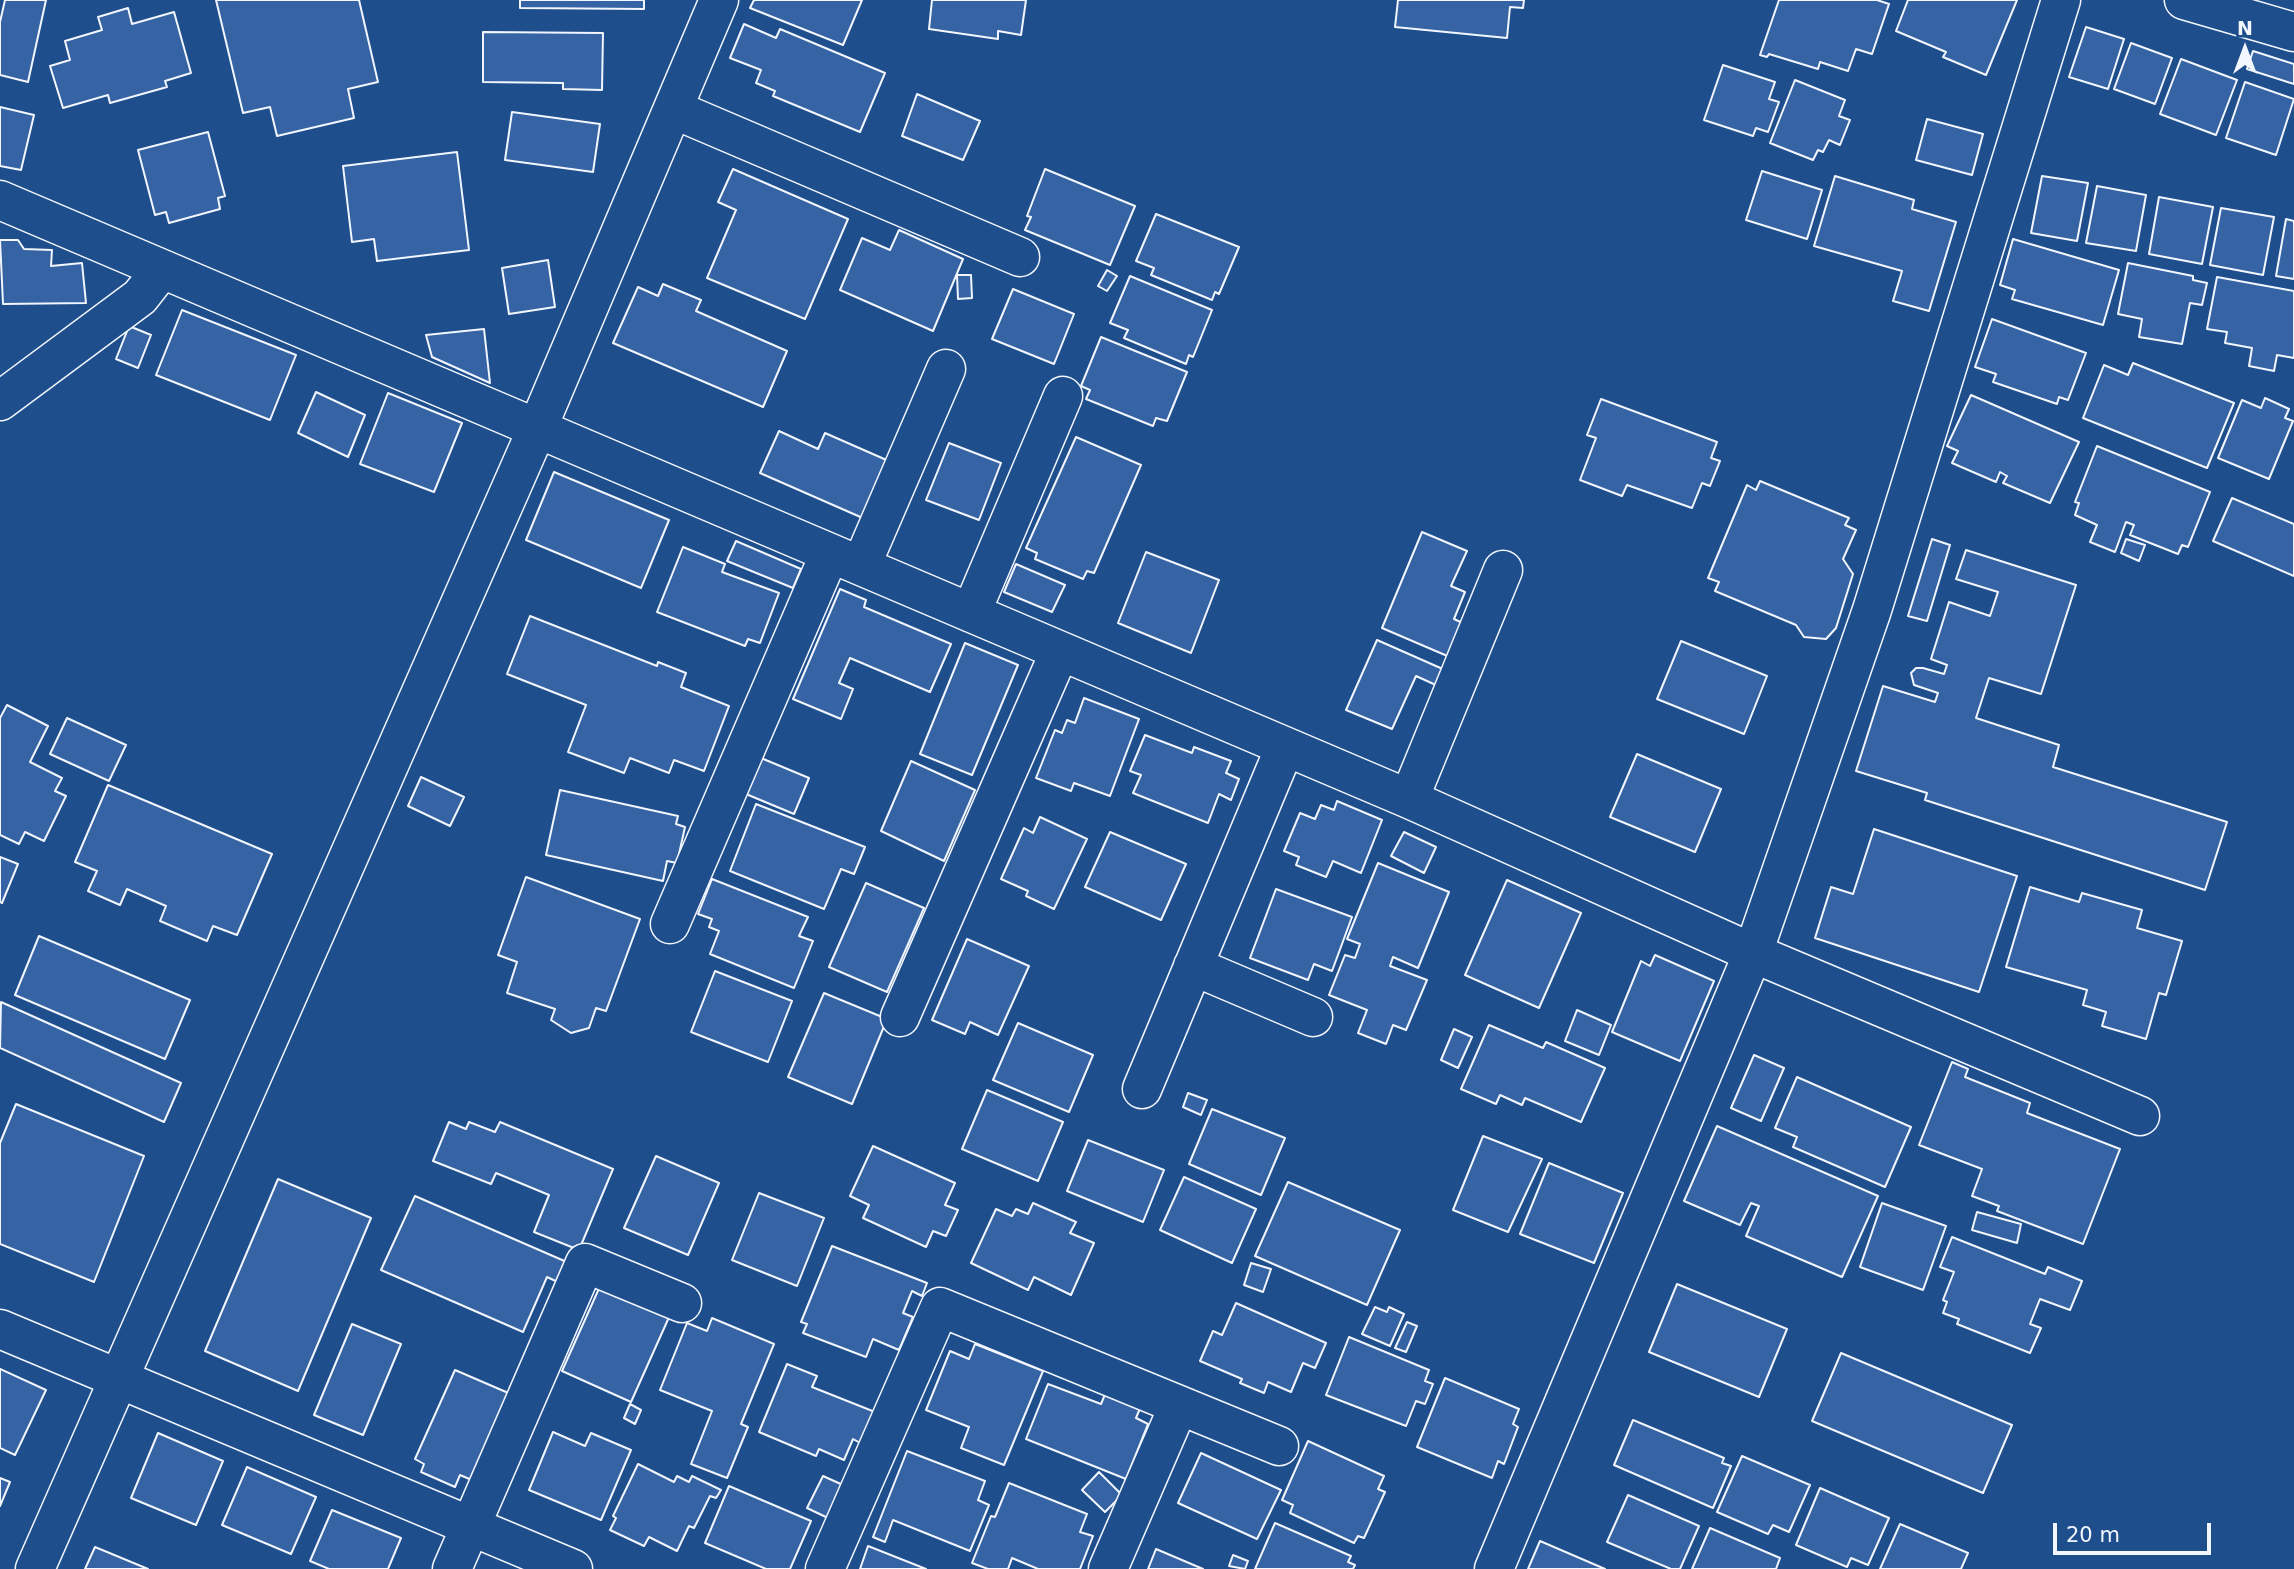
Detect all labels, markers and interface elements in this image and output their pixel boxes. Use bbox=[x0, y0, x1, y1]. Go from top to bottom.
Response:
north arrow bbox=[2210, 14, 2280, 84]
text: N bbox=[2237, 17, 2253, 39]
scale bar bbox=[2056, 1510, 2214, 1554]
text: 20 m bbox=[2066, 1523, 2120, 1547]

